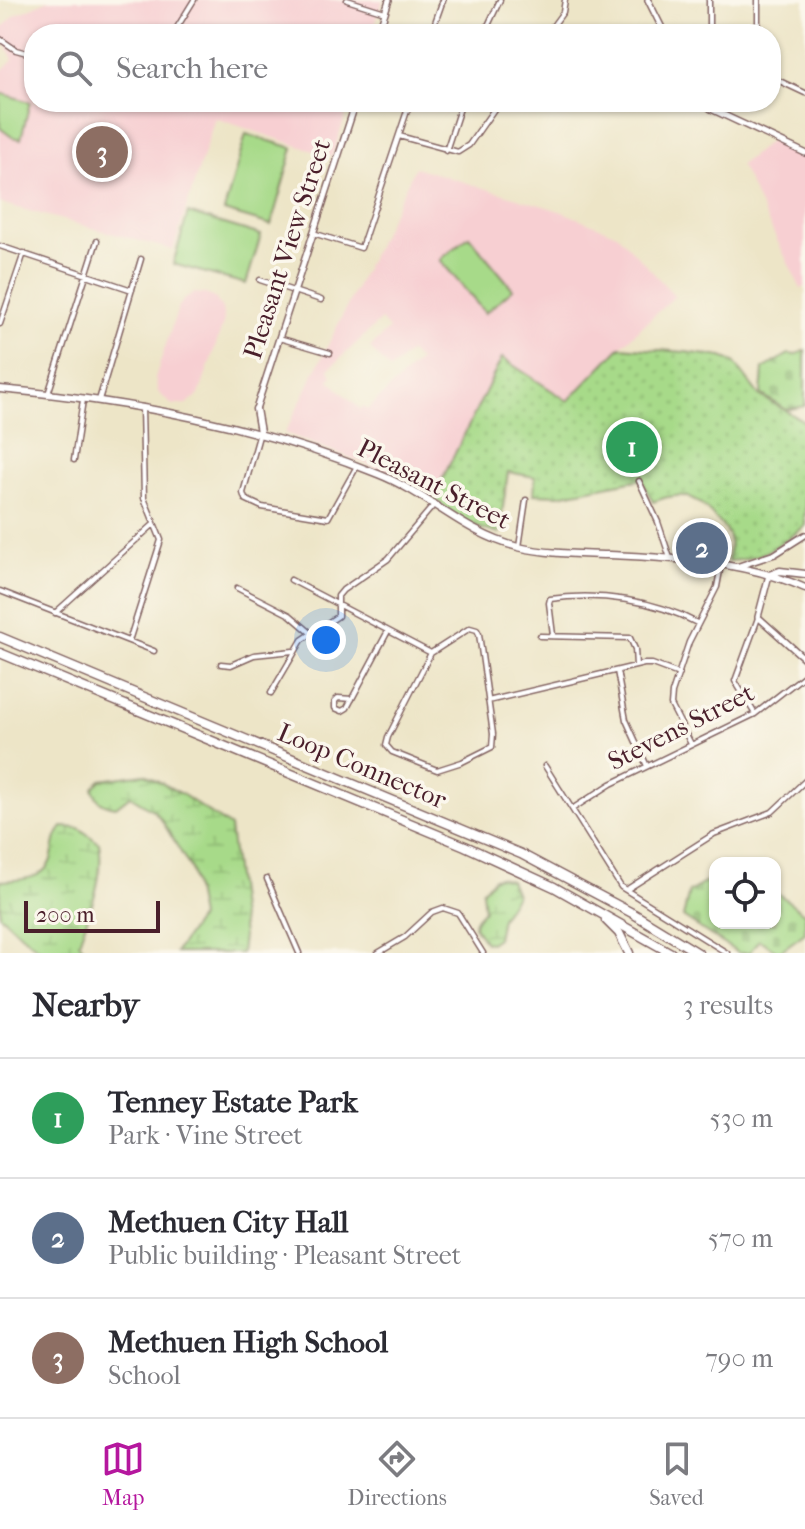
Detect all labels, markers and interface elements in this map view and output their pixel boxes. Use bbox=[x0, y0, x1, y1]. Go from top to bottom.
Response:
search box bbox=[24, 24, 781, 112]
icon: search bbox=[52, 46, 96, 90]
text: Search here bbox=[116, 51, 268, 86]
pin: 3 bbox=[76, 122, 128, 182]
street label: Pleasant View Street bbox=[237, 134, 337, 363]
pin: 1 bbox=[606, 417, 658, 477]
street label: Pleasant Street bbox=[352, 432, 516, 536]
pin: 2 bbox=[676, 518, 728, 578]
your location bbox=[306, 620, 346, 660]
street label: Stevens Street bbox=[603, 677, 760, 777]
street label: Loop Connector bbox=[273, 717, 451, 815]
map controls bbox=[709, 857, 781, 929]
button: locate bbox=[709, 857, 781, 929]
scale bar bbox=[24, 897, 160, 933]
text: 200 m bbox=[36, 902, 95, 928]
text: Nearby bbox=[32, 985, 139, 1025]
text: 3 results bbox=[683, 990, 773, 1021]
text: Tenney Estate Park bbox=[108, 1085, 358, 1120]
text: 1 bbox=[53, 1103, 63, 1134]
text: 530 m bbox=[710, 1103, 773, 1134]
text: Park · Vine Street bbox=[108, 1120, 303, 1151]
text: Methuen City Hall bbox=[108, 1205, 349, 1240]
text: 2 bbox=[51, 1223, 65, 1254]
text: 570 m bbox=[708, 1223, 773, 1254]
text: Public building · Pleasant Street bbox=[108, 1240, 461, 1271]
text: Methuen High School bbox=[108, 1325, 388, 1360]
text: 3 bbox=[53, 1343, 63, 1374]
text: 790 m bbox=[705, 1343, 773, 1374]
text: School bbox=[108, 1360, 181, 1391]
tab: Map bbox=[101, 1437, 145, 1511]
tab: Directions bbox=[348, 1437, 447, 1511]
tab: Saved bbox=[649, 1437, 704, 1511]

